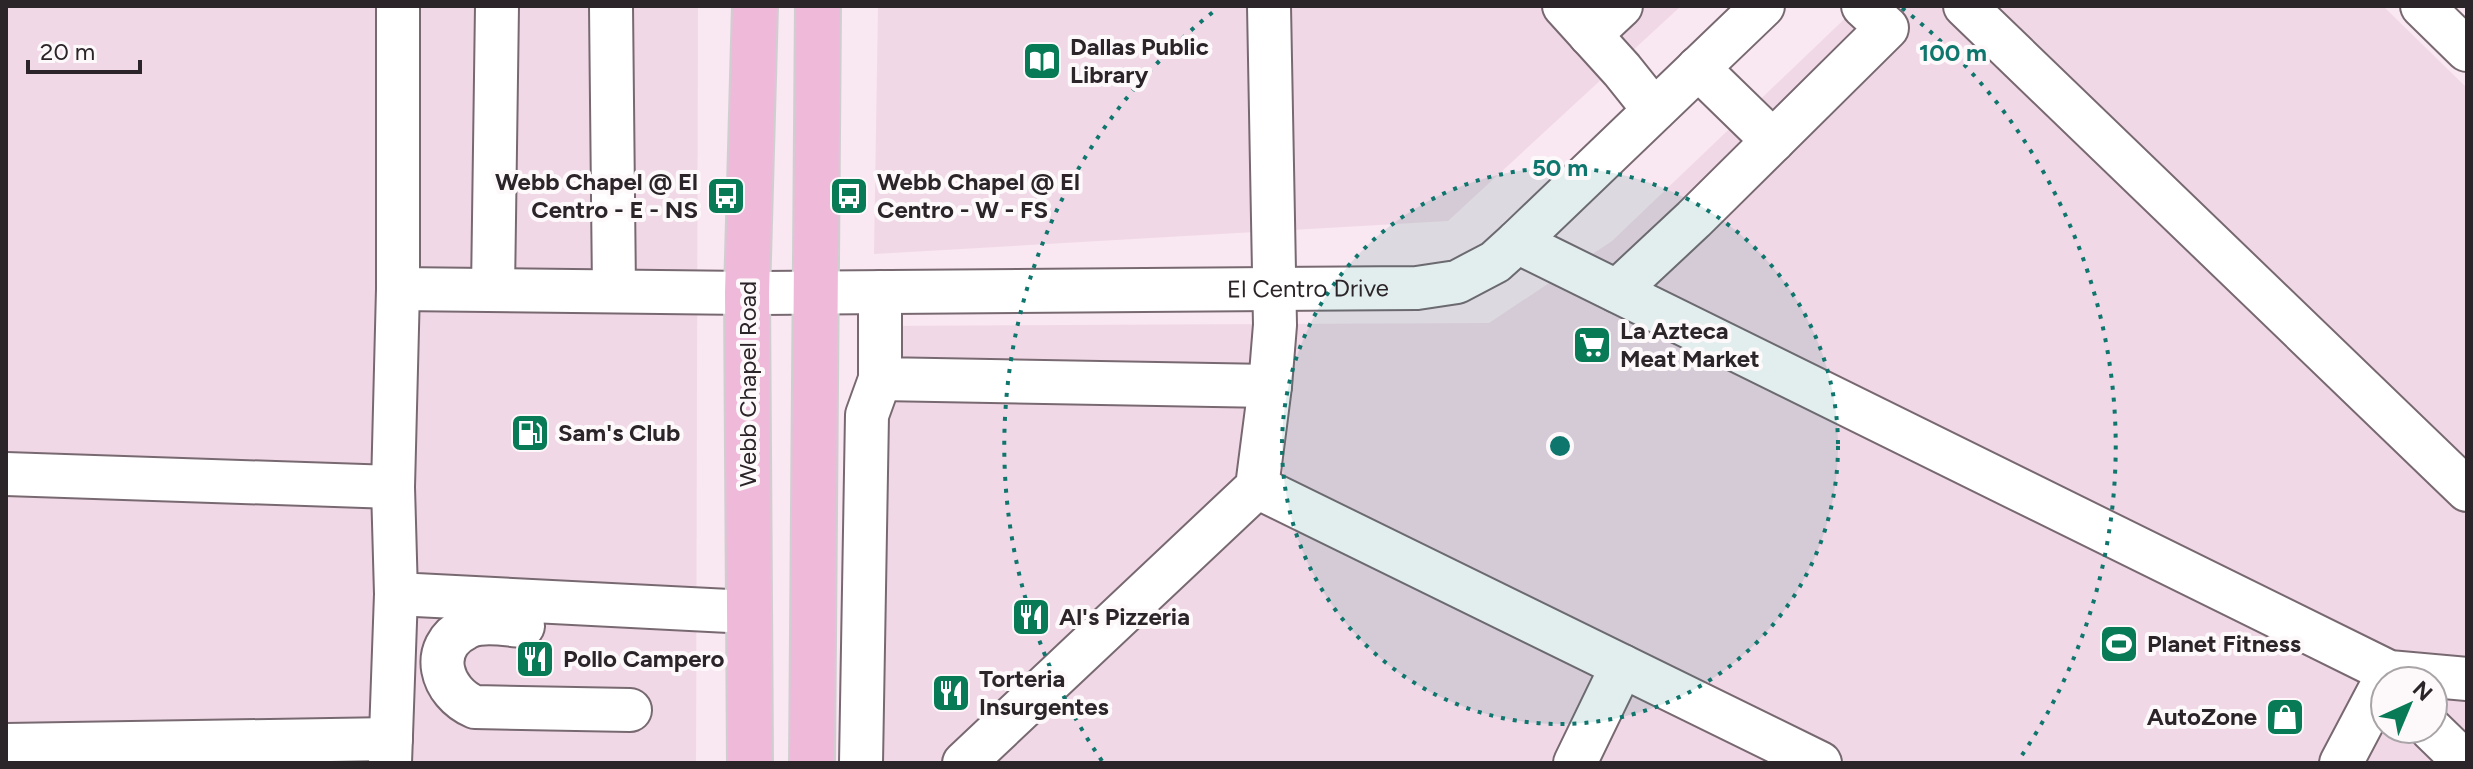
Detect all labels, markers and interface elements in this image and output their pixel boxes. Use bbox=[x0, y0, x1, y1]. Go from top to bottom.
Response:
scale bar bbox=[28, 24, 140, 74]
place label: Dallas Public Library bbox=[1070, 32, 1209, 89]
text: 20 m bbox=[40, 37, 95, 66]
text: 100 m bbox=[1919, 38, 1987, 67]
library icon: Dallas Public Library bbox=[1021, 40, 1063, 82]
text: 50 m bbox=[1532, 153, 1588, 182]
place label: Webb Chapel @ El Centro - E - NS bbox=[495, 167, 698, 224]
place label: Webb Chapel @ El Centro - W - FS bbox=[877, 167, 1080, 224]
bus stop icon: Webb Chapel @ El Centro - E - NS bbox=[705, 175, 747, 217]
bus stop icon: Webb Chapel @ El Centro - W - FS bbox=[828, 175, 870, 217]
street label: El Centro Drive bbox=[1227, 273, 1389, 303]
street label: Webb Chapel Road bbox=[733, 281, 762, 487]
place label: La Azteca Meat Market bbox=[1620, 316, 1760, 373]
supermarket icon: La Azteca Meat Market bbox=[1571, 324, 1613, 366]
fuel station icon: Sam's Club bbox=[509, 412, 551, 454]
place label: Sam's Club bbox=[558, 418, 680, 447]
centre of rings bbox=[1546, 432, 1574, 460]
restaurant icon: Al's Pizzeria bbox=[1010, 596, 1052, 638]
place label: Al's Pizzeria bbox=[1059, 602, 1190, 631]
sports icon: Planet Fitness bbox=[2098, 623, 2140, 665]
place label: Planet Fitness bbox=[2147, 629, 2301, 658]
restaurant icon: Pollo Campero bbox=[514, 638, 556, 680]
place label: Pollo Campero bbox=[563, 644, 725, 673]
place label: Torteria Insurgentes bbox=[979, 664, 1109, 721]
north arrow bbox=[2369, 665, 2449, 745]
restaurant icon: Torteria Insurgentes bbox=[930, 672, 972, 714]
text: N bbox=[2407, 675, 2438, 707]
shop icon: AutoZone bbox=[2264, 696, 2306, 738]
place label: AutoZone bbox=[2147, 702, 2257, 731]

